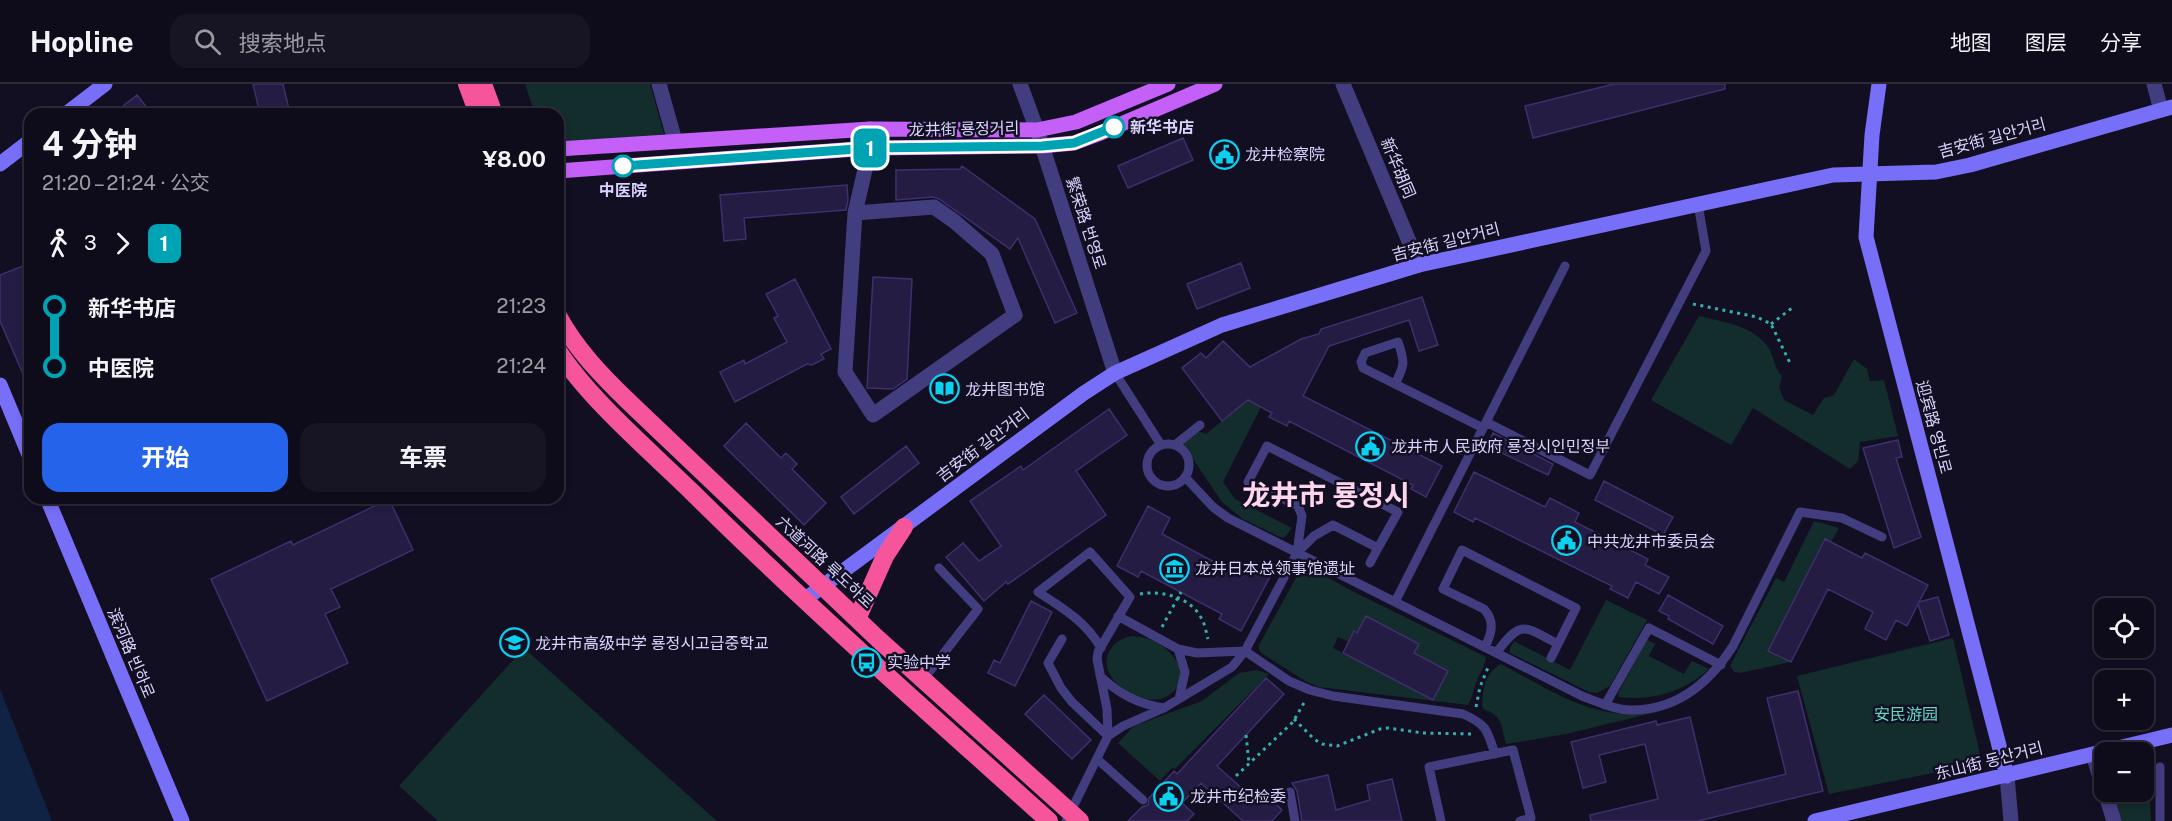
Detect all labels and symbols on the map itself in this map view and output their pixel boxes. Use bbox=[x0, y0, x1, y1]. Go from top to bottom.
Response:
street label: 吉安街 길안거리 bbox=[1936, 114, 2048, 162]
marker: 新华书店 bbox=[1103, 116, 1125, 138]
place label: 新华书店 bbox=[1130, 118, 1194, 137]
street label: 龙井街 룡정거리 bbox=[908, 119, 1020, 139]
line badge: 1 bbox=[850, 128, 890, 168]
street label: 新华胡同 bbox=[1377, 135, 1419, 201]
public building icon: 龙井检察院 bbox=[1208, 138, 1240, 170]
place label: 龙井检察院 bbox=[1245, 145, 1325, 164]
marker: 中医院 bbox=[612, 155, 634, 177]
street label: 繁荣路 번영로 bbox=[1062, 174, 1110, 272]
place label: 中医院 bbox=[599, 181, 647, 200]
street label: 吉安街 길안거리 bbox=[1390, 219, 1502, 265]
library icon: 龙井图书馆 bbox=[928, 373, 960, 405]
street label: 迎宾路 영빈로 bbox=[1912, 378, 1956, 476]
place label: 龙井图书馆 bbox=[965, 380, 1045, 399]
street label: 吉安街 길안거리 bbox=[933, 404, 1033, 486]
public building icon: 龙井市人民政府 룡정시인민정부 bbox=[1354, 430, 1386, 462]
place label: 龙井市人民政府 룡정시인민정부 bbox=[1391, 437, 1610, 456]
district label: 龙井市 룡정시 bbox=[1242, 478, 1410, 511]
street label: 六道河路 륙도하로 bbox=[772, 512, 878, 612]
public building icon: 中共龙井市委员会 bbox=[1550, 525, 1582, 557]
place label: 中共龙井市委员会 bbox=[1587, 532, 1715, 551]
museum icon: 龙井日本总领事馆遗址 bbox=[1158, 552, 1190, 584]
place label: 龙井日本总领事馆遗址 bbox=[1195, 559, 1355, 578]
street label: 滨河路 빈하로 bbox=[103, 605, 159, 701]
school or university icon: 龙井市高级中学 룡정시고급중학교 bbox=[498, 627, 530, 659]
place label: 龙井市高级中学 룡정시고급중학교 bbox=[535, 634, 769, 653]
bus stop icon: 实验中学 bbox=[850, 646, 882, 678]
place label: 实验中学 bbox=[887, 653, 951, 672]
park label: 安民游园 bbox=[1874, 705, 1938, 724]
street label: 东山街 동산거리 bbox=[1933, 738, 2045, 784]
public building icon: 龙井市纪检委 bbox=[1153, 780, 1185, 812]
place label: 龙井市纪检委 bbox=[1190, 787, 1286, 806]

